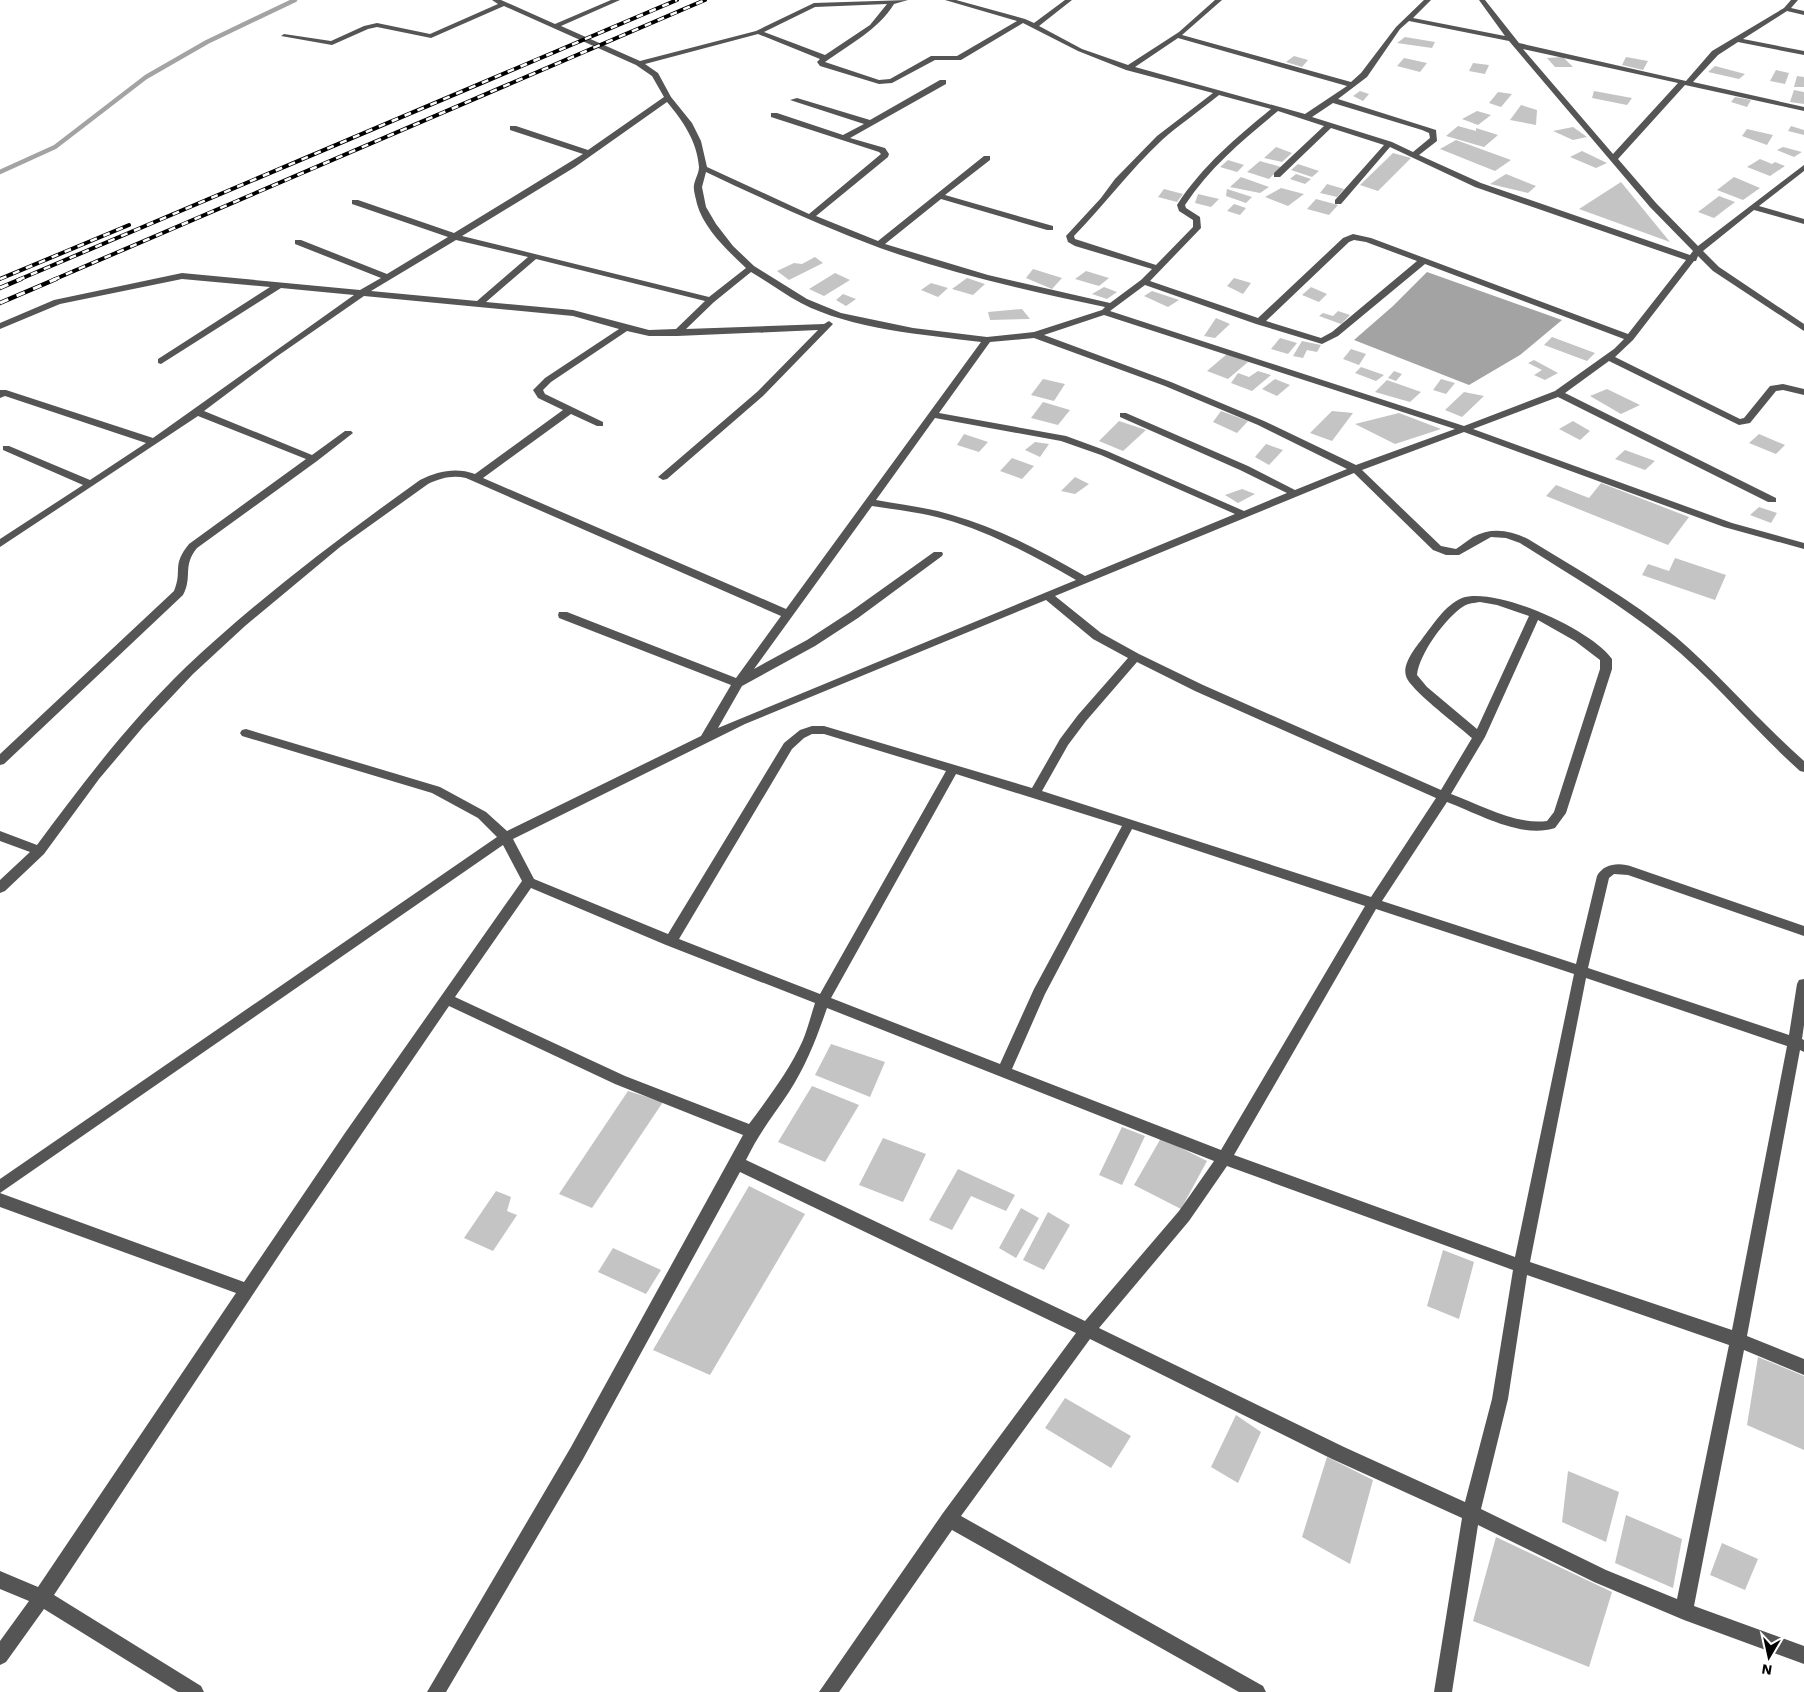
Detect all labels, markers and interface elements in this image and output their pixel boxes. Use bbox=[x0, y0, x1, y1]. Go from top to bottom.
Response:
north arrow bbox=[1744, 1632, 1794, 1682]
text: N bbox=[1761, 1661, 1773, 1679]

